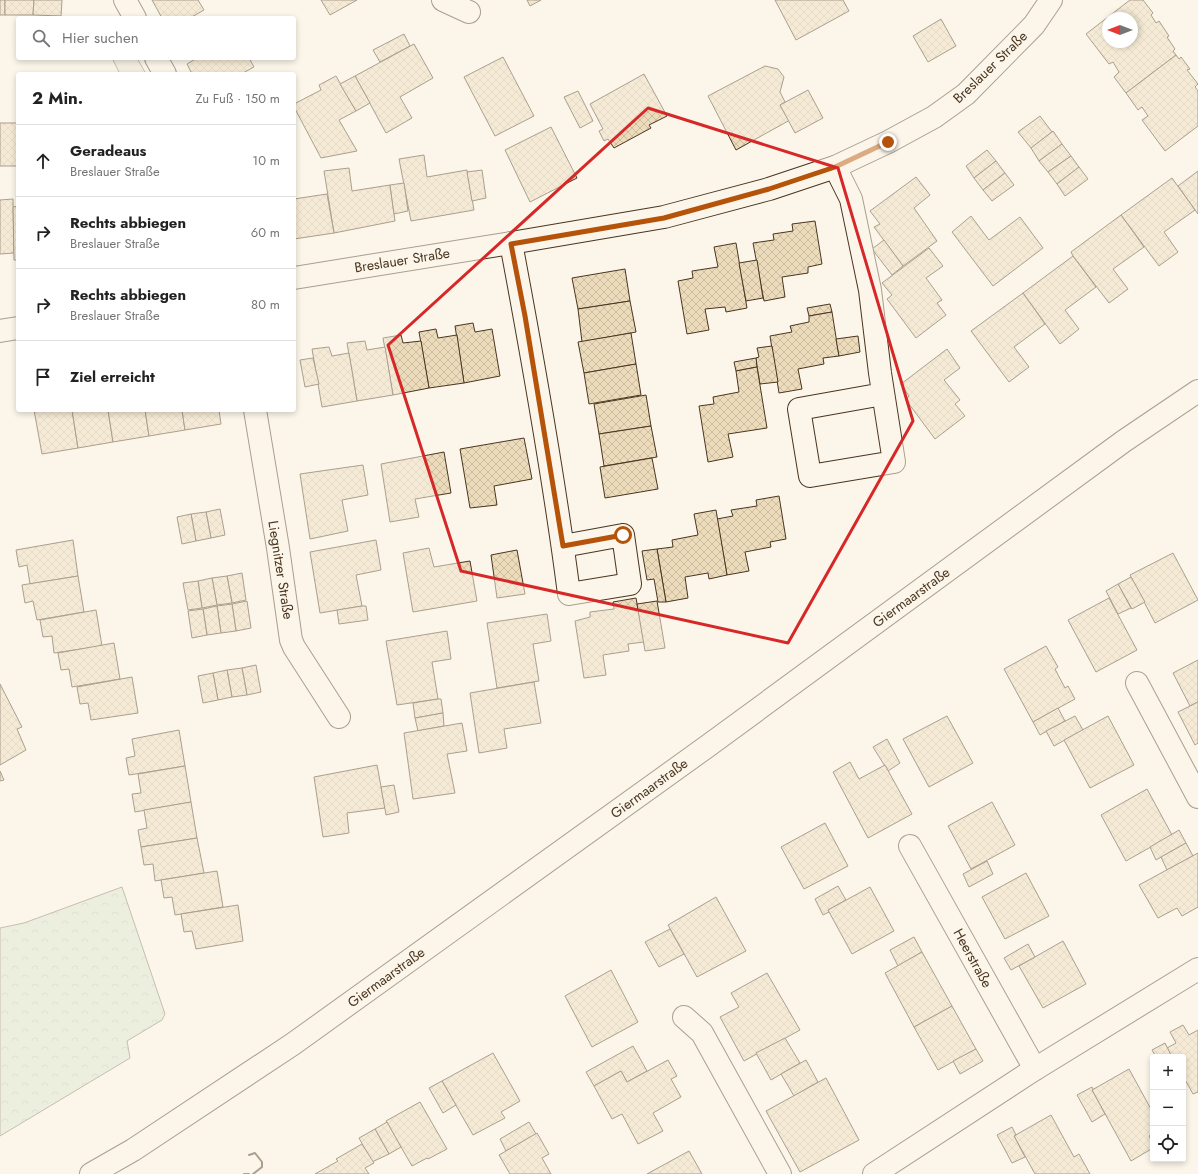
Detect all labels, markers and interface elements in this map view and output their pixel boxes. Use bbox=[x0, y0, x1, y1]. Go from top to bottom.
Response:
north arrow bbox=[1102, 12, 1138, 48]
search box bbox=[16, 16, 296, 60]
street label: Breslauer Straße bbox=[948, 26, 1032, 108]
icon: search bbox=[30, 27, 52, 49]
text: Hier suchen bbox=[62, 27, 139, 49]
text: 2 Min. bbox=[32, 86, 83, 110]
text: Zu Fuß · 150 m bbox=[195, 89, 280, 108]
route end bbox=[879, 133, 897, 151]
text: Geradeaus bbox=[70, 140, 146, 162]
icon: ahead bbox=[32, 150, 54, 172]
text: 10 m bbox=[252, 151, 280, 170]
text: Breslauer Straße bbox=[70, 162, 160, 181]
text: Rechts abbiegen bbox=[70, 212, 186, 234]
icon: right bbox=[32, 222, 54, 244]
text: 60 m bbox=[251, 223, 280, 242]
text: Breslauer Straße bbox=[70, 234, 160, 253]
street label: Breslauer Straße bbox=[353, 243, 451, 277]
text: Rechts abbiegen bbox=[70, 284, 186, 306]
icon: right bbox=[32, 294, 54, 316]
text: 80 m bbox=[251, 295, 280, 314]
text: Breslauer Straße bbox=[70, 306, 160, 325]
icon: arrive bbox=[32, 366, 54, 388]
text: Ziel erreicht bbox=[70, 366, 155, 388]
street label: Liegnitzer Straße bbox=[263, 519, 299, 621]
route start bbox=[614, 526, 632, 544]
street label: Giermaarstraße bbox=[868, 562, 954, 632]
street label: Giermaarstraße bbox=[606, 753, 692, 823]
street label: Heerstraße bbox=[949, 925, 997, 991]
street label: Giermaarstraße bbox=[343, 942, 429, 1012]
map controls bbox=[1150, 1054, 1186, 1162]
button: + bbox=[1150, 1054, 1186, 1090]
button: − bbox=[1150, 1090, 1186, 1126]
button: locate bbox=[1150, 1126, 1186, 1162]

